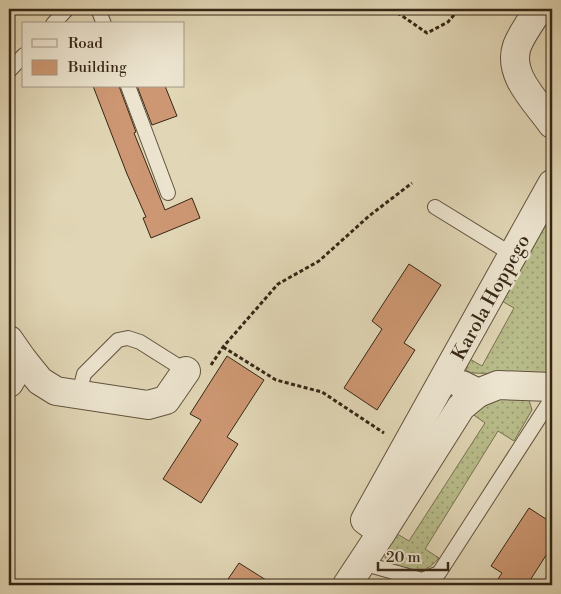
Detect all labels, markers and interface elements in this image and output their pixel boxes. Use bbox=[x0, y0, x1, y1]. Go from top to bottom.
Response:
legend bbox=[22, 22, 185, 88]
text: Road bbox=[68, 34, 103, 53]
text: Building bbox=[67, 58, 127, 77]
street label: Karola Hoppego bbox=[446, 230, 535, 365]
scale bar bbox=[378, 539, 448, 571]
text: 20 m bbox=[386, 548, 421, 567]

